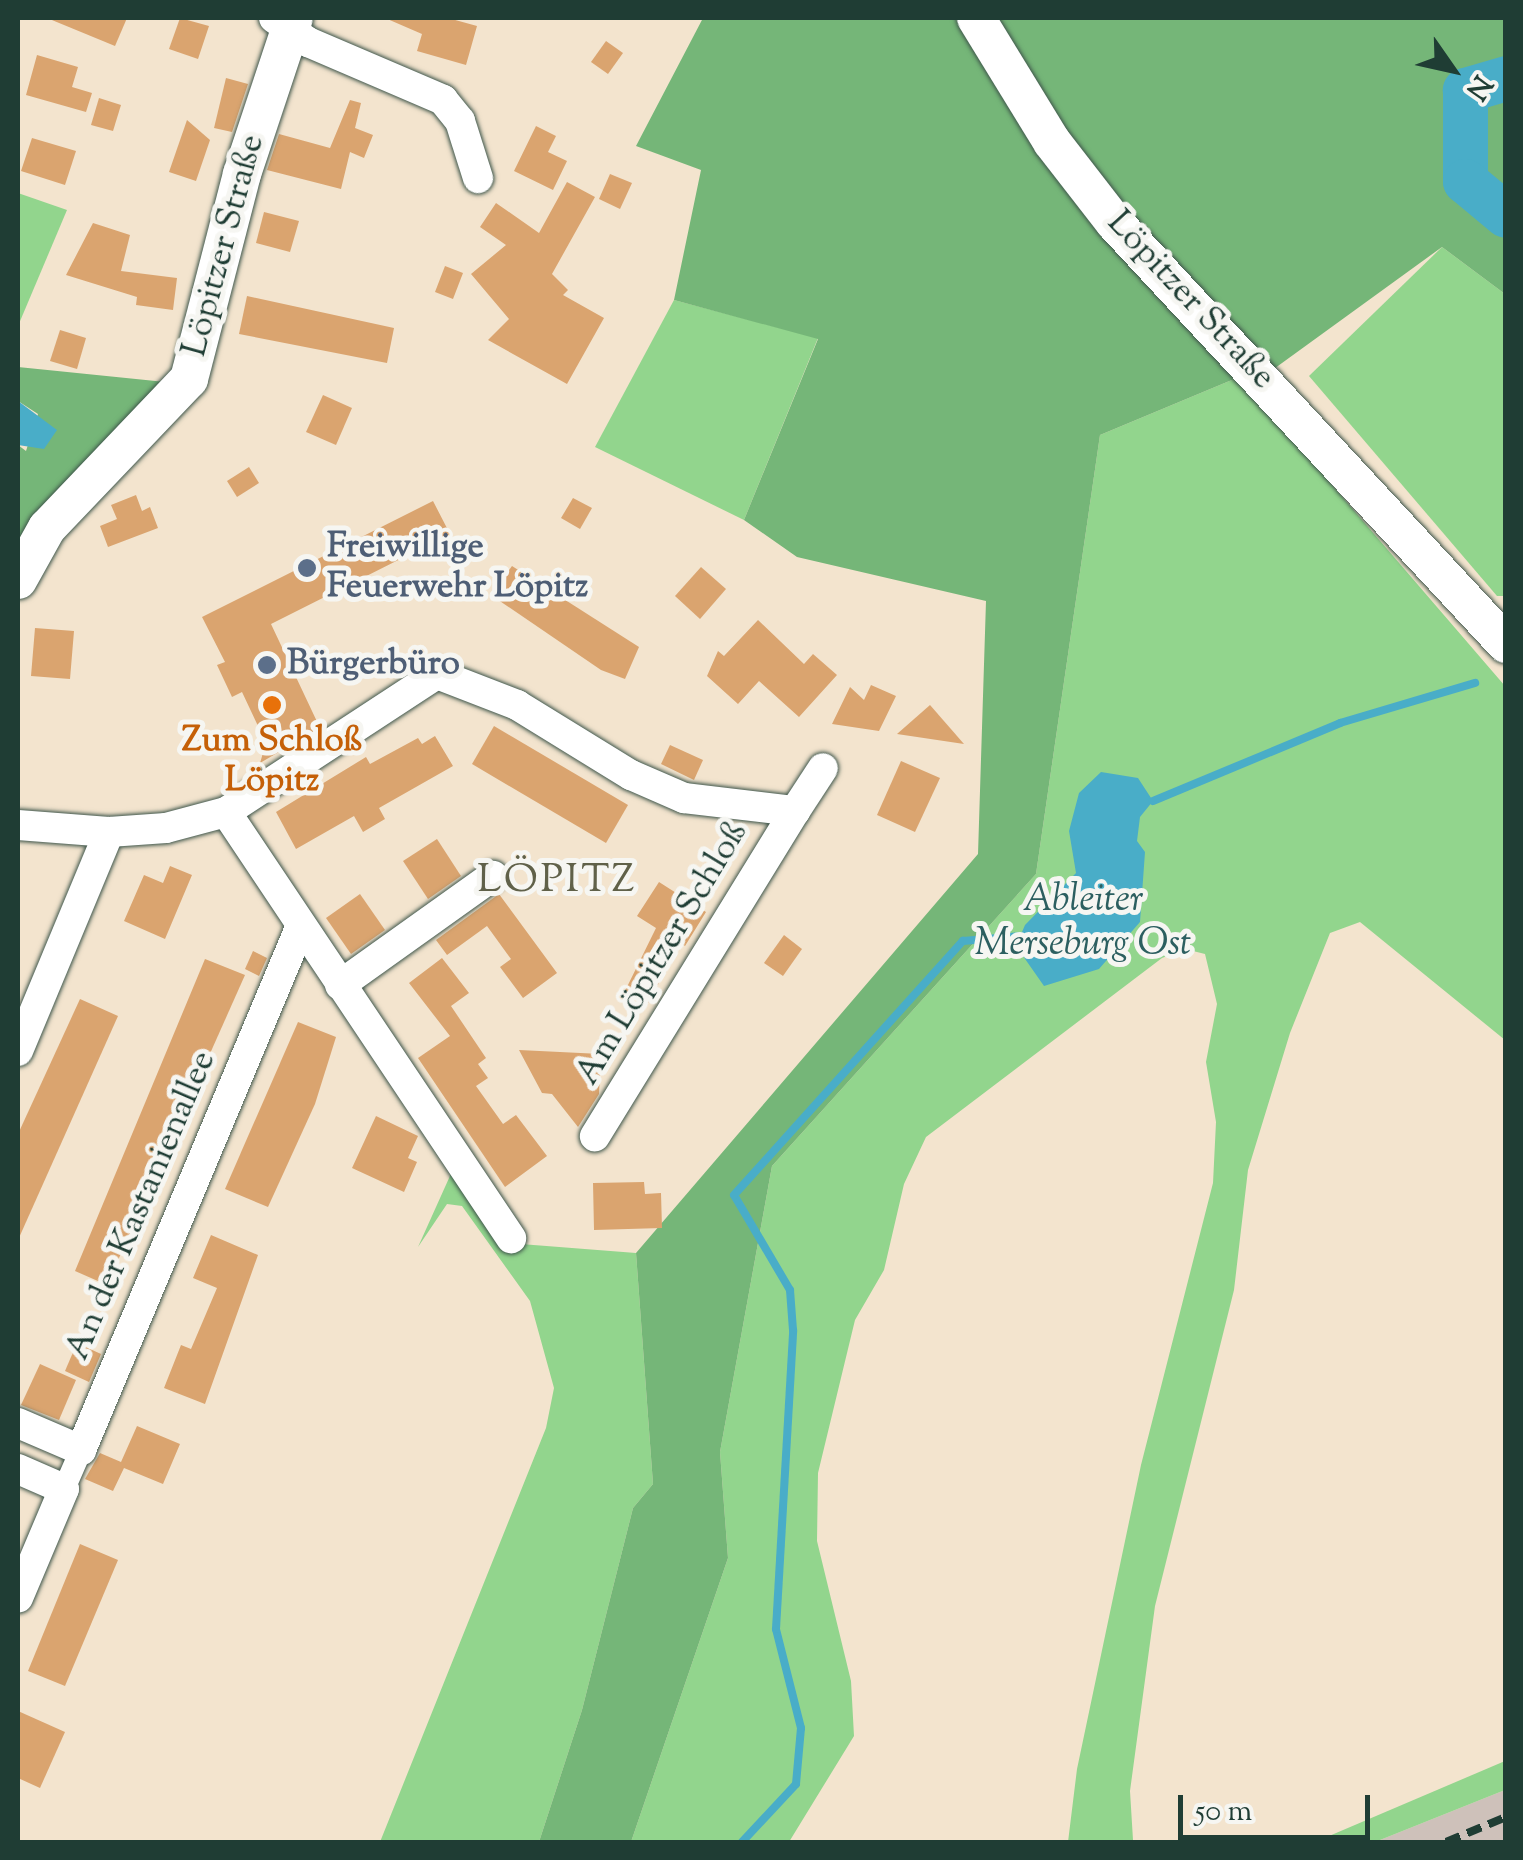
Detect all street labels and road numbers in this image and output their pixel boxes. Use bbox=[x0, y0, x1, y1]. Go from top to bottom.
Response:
street label: Löpitzer Straße bbox=[175, 130, 275, 362]
street label: Löpitzer Straße bbox=[1097, 203, 1283, 399]
street label: Am Löpitzer Schloß bbox=[568, 815, 758, 1093]
street label: An der Kastanienallee bbox=[58, 1045, 226, 1367]

